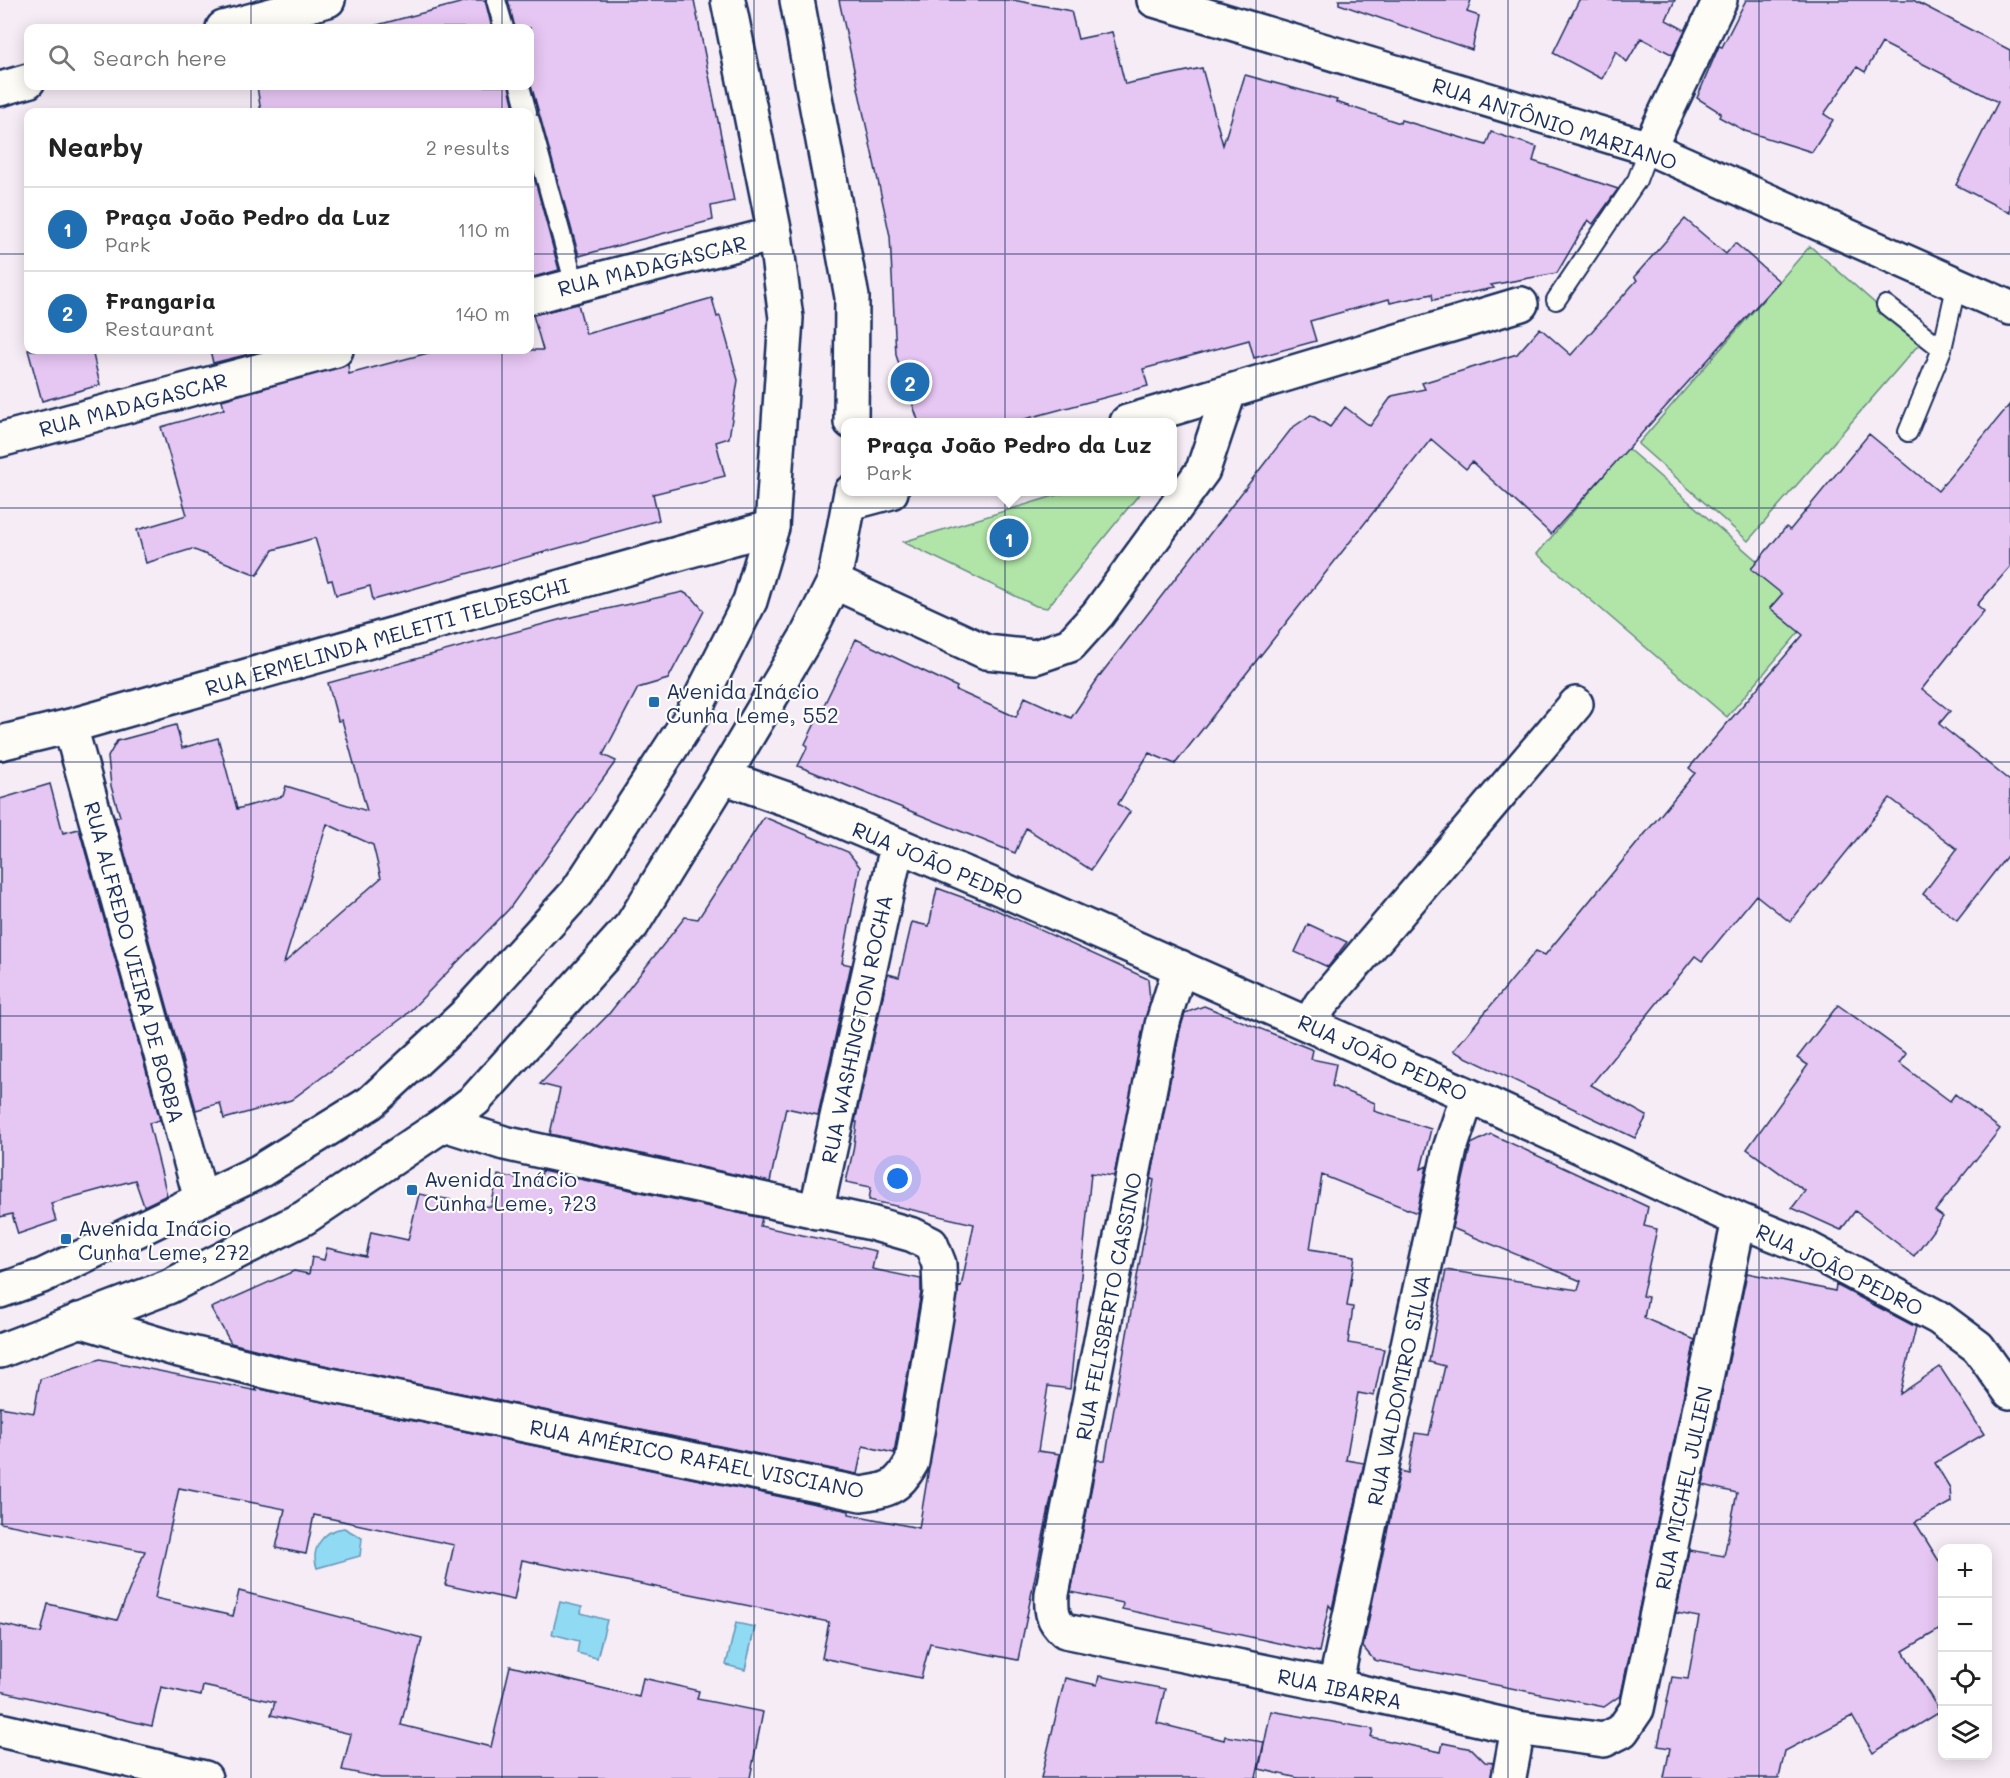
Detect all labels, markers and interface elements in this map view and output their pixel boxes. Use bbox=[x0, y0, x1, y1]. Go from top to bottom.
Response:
search box bbox=[24, 24, 534, 90]
icon: search bbox=[45, 41, 78, 74]
text: Search here bbox=[93, 43, 227, 72]
street label: RUA ANTÔNIO MARIANO bbox=[1429, 71, 1681, 175]
text: Nearby bbox=[48, 130, 143, 164]
text: 2 results bbox=[426, 134, 510, 160]
text: Praça João Pedro da Luz bbox=[105, 202, 390, 231]
text: 1 bbox=[63, 216, 72, 242]
text: 110 m bbox=[457, 216, 510, 242]
street label: RUA MADAGASCAR bbox=[555, 228, 749, 302]
text: Park bbox=[105, 231, 150, 257]
text: Frangaria bbox=[105, 286, 216, 315]
text: 2 bbox=[62, 300, 73, 326]
text: 140 m bbox=[455, 300, 510, 326]
text: Restaurant bbox=[105, 315, 215, 341]
pin: 2 bbox=[890, 360, 930, 404]
street label: RUA MADAGASCAR bbox=[36, 366, 230, 442]
popup bbox=[841, 418, 1177, 496]
text: Praça João Pedro da Luz bbox=[866, 430, 1152, 459]
text: Park bbox=[866, 459, 912, 485]
pin: 1 bbox=[990, 516, 1028, 560]
street label: RUA ERMELINDA MELETTI TELDESCHI bbox=[202, 571, 572, 701]
place label: Avenida Inácio Cunha Leme, 552 bbox=[666, 677, 839, 728]
marker: Avenida Inácio Cunha Leme, 552 bbox=[647, 695, 661, 709]
street label: RUA ALFREDO VIEIRA DE BORBA bbox=[79, 798, 191, 1126]
street label: RUA JOÃO PEDRO bbox=[848, 815, 1028, 911]
street label: RUA WASHINGTON ROCHA bbox=[814, 892, 898, 1166]
street label: RUA JOÃO PEDRO bbox=[1294, 1007, 1472, 1107]
your location bbox=[883, 1164, 912, 1193]
place label: Avenida Inácio Cunha Leme, 723 bbox=[424, 1165, 596, 1216]
street label: RUA FELISBERTO CASSINO bbox=[1069, 1170, 1147, 1442]
marker: Avenida Inácio Cunha Leme, 723 bbox=[405, 1183, 419, 1197]
place label: Avenida Inácio Cunha Leme, 272 bbox=[78, 1214, 250, 1265]
street label: RUA JOÃO PEDRO bbox=[1752, 1217, 1928, 1321]
marker: Avenida Inácio Cunha Leme, 272 bbox=[59, 1232, 73, 1246]
street label: RUA VALDOMIRO SILVA bbox=[1360, 1272, 1436, 1508]
street label: RUA MICHEL JULIEN bbox=[1648, 1384, 1718, 1592]
street label: RUA AMÉRICO RAFAEL VISCIANO bbox=[527, 1412, 867, 1504]
map controls bbox=[1938, 1544, 1992, 1760]
button: + bbox=[1938, 1544, 1992, 1598]
button: − bbox=[1938, 1598, 1992, 1652]
button: locate bbox=[1938, 1652, 1992, 1706]
street label: RUA IBARRA bbox=[1275, 1662, 1405, 1714]
button: layers bbox=[1938, 1706, 1992, 1760]

